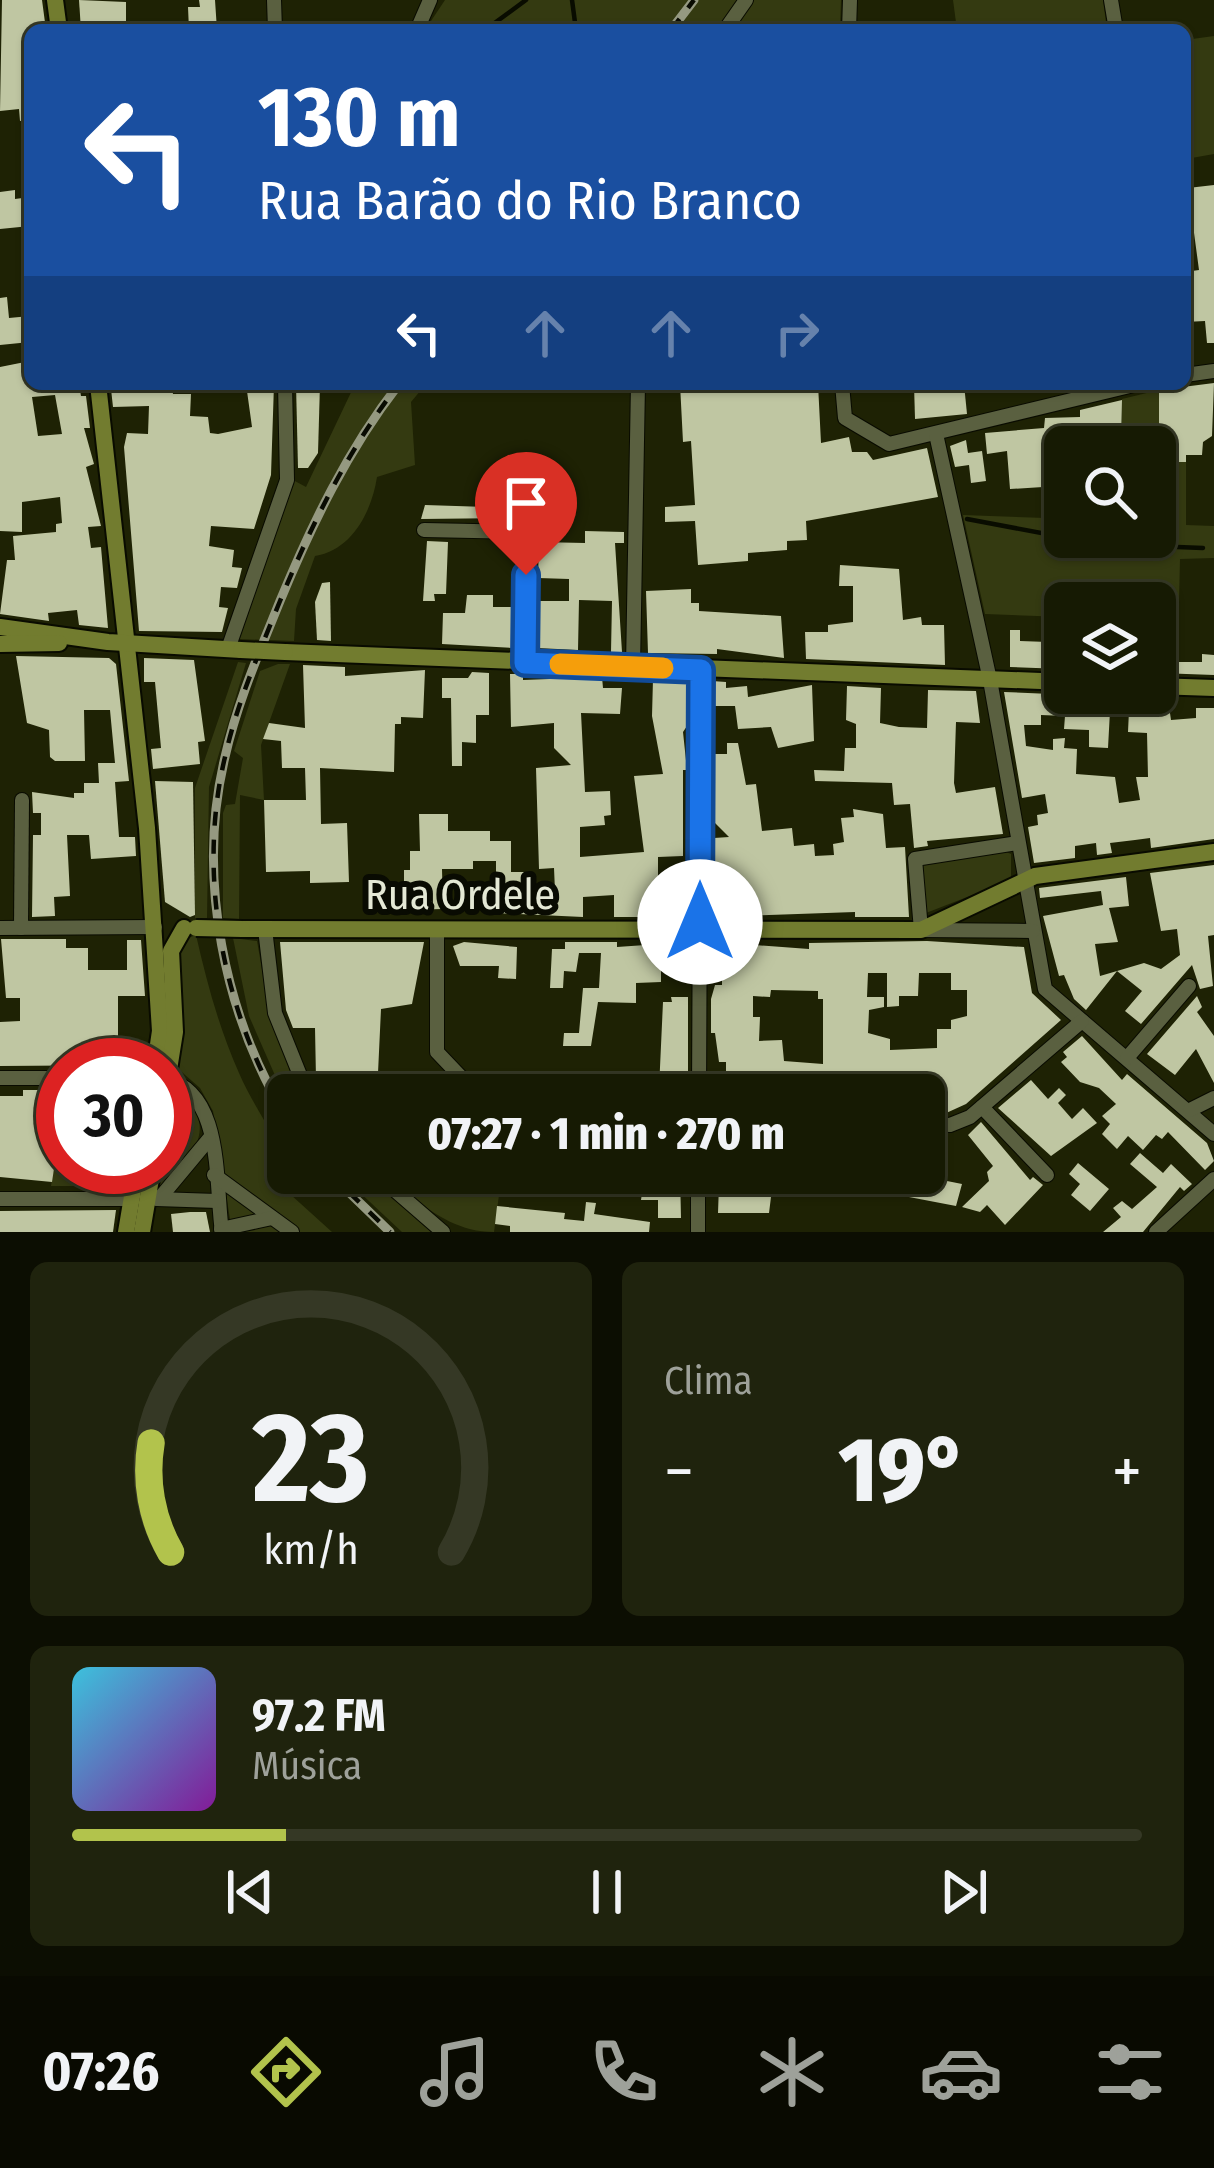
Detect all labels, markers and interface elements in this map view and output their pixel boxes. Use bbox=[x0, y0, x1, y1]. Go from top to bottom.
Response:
text: 130 m bbox=[258, 67, 461, 168]
icon: left bbox=[60, 72, 216, 228]
text: Rua Barão do Rio Branco bbox=[258, 169, 802, 233]
icon: left bbox=[386, 300, 452, 366]
icon: ahead bbox=[512, 300, 578, 366]
icon: ahead bbox=[638, 300, 704, 366]
icon: right bbox=[764, 300, 830, 366]
map controls bbox=[1044, 426, 1176, 714]
button: search bbox=[1044, 426, 1176, 558]
pin bbox=[475, 452, 577, 575]
icon: arrive bbox=[493, 470, 559, 536]
button: layers bbox=[1044, 582, 1176, 714]
position arrow bbox=[637, 859, 763, 985]
street label: Rua Ordele bbox=[365, 870, 555, 920]
speed limit sign: 30 bbox=[36, 1038, 192, 1194]
text: 07:27 · 1 min · 270 m bbox=[427, 1107, 785, 1161]
text: Clima bbox=[664, 1358, 753, 1404]
text: 23 bbox=[252, 1384, 369, 1534]
text: 19° bbox=[839, 1417, 967, 1525]
text: − bbox=[664, 1432, 694, 1511]
text: + bbox=[1112, 1432, 1142, 1511]
text: km/h bbox=[263, 1524, 359, 1575]
text: 97.2 FM bbox=[252, 1689, 386, 1743]
text: Música bbox=[252, 1743, 362, 1789]
icon: previous bbox=[217, 1859, 283, 1925]
icon: pause bbox=[574, 1859, 640, 1925]
icon: next bbox=[931, 1859, 997, 1925]
icon: directions bbox=[244, 2030, 328, 2114]
icon: music bbox=[413, 2030, 497, 2114]
icon: phone bbox=[582, 2030, 666, 2114]
icon: climate bbox=[750, 2030, 834, 2114]
icon: car bbox=[919, 2030, 1003, 2114]
icon: filters bbox=[1088, 2030, 1172, 2114]
text: 07:26 bbox=[42, 2040, 159, 2104]

